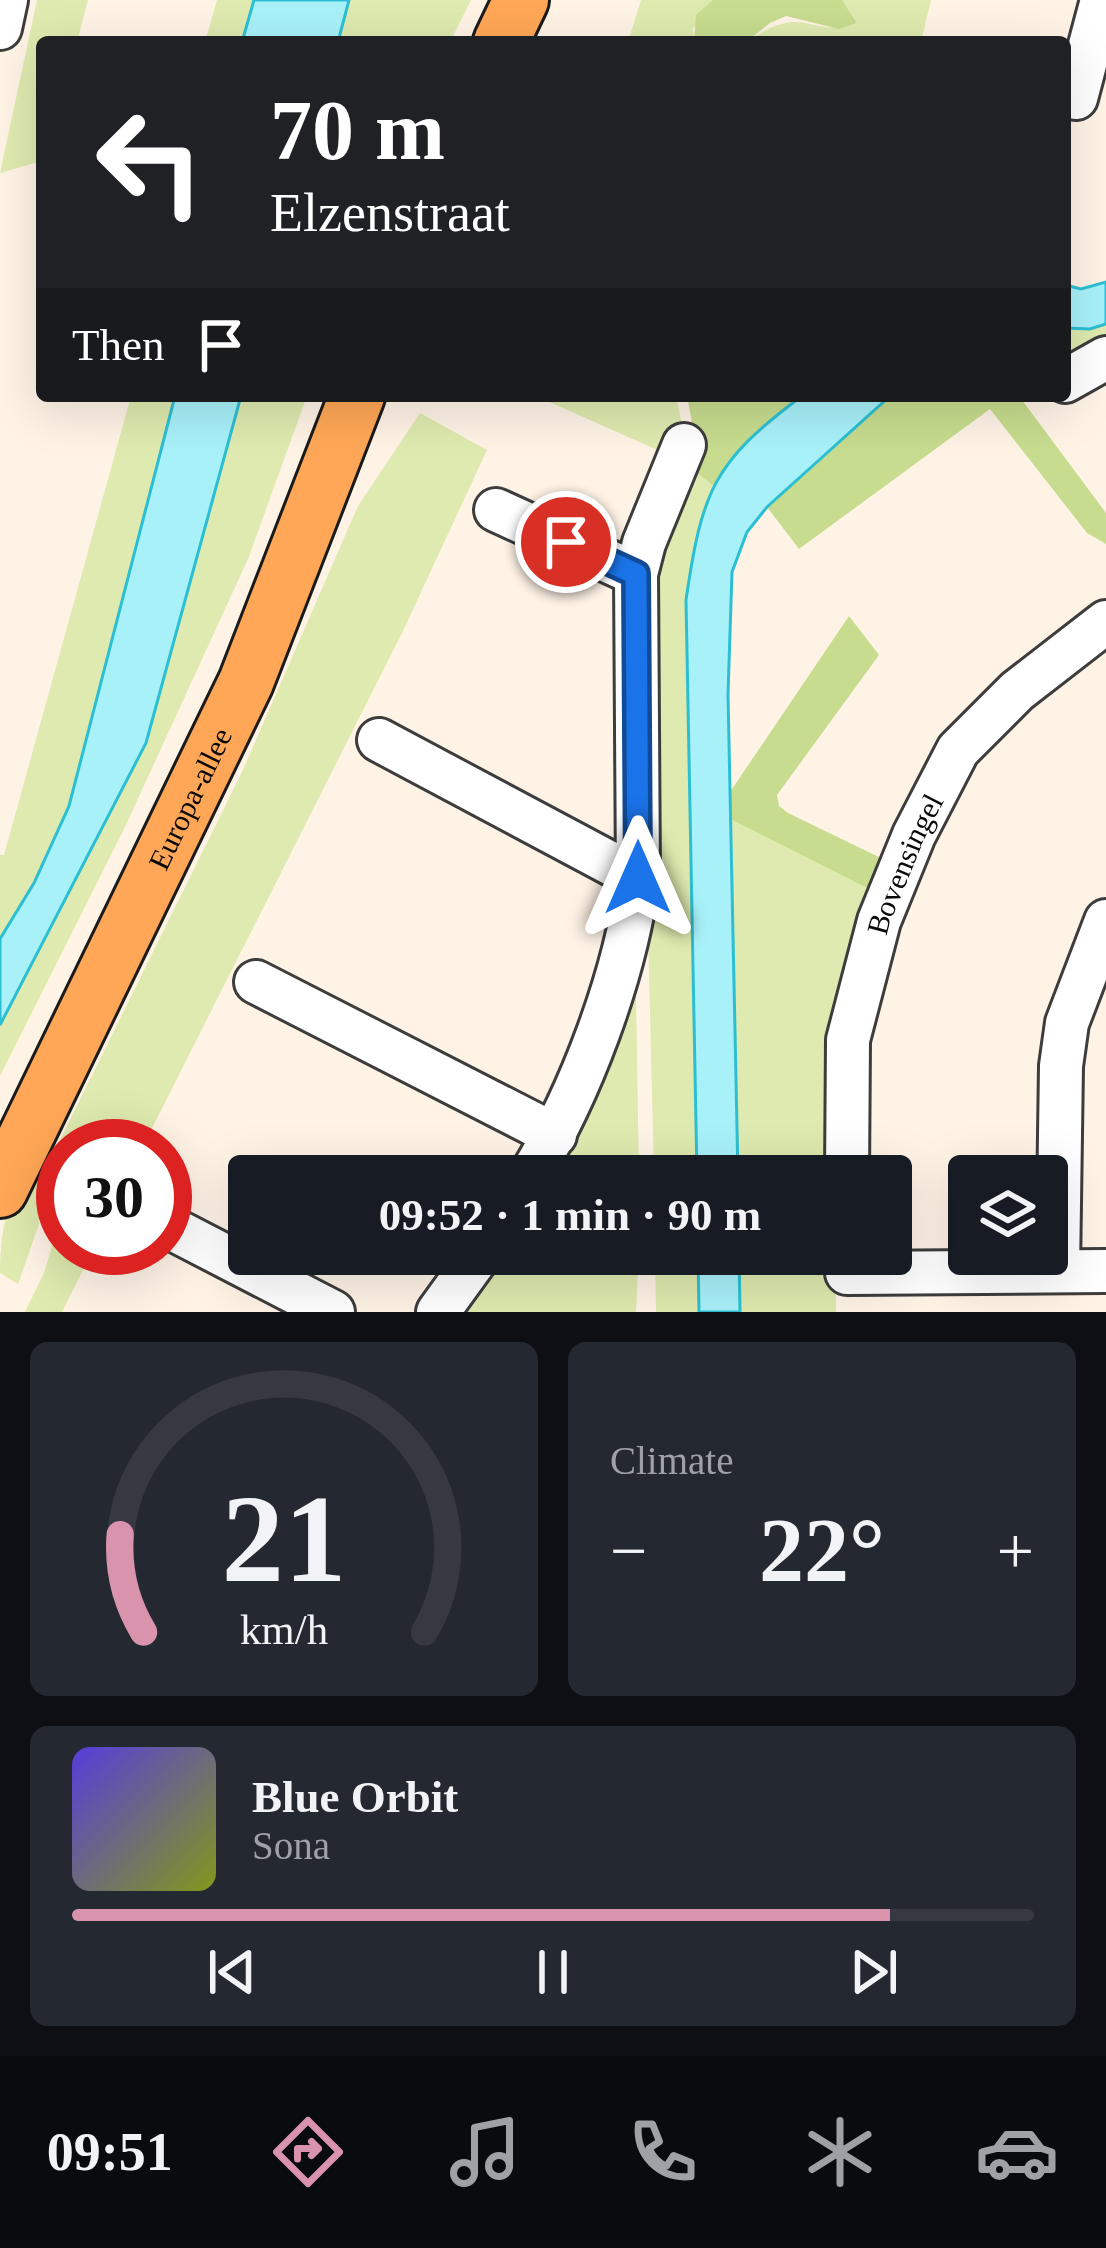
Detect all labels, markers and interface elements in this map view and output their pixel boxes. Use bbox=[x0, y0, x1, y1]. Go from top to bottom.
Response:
icon: left bbox=[72, 84, 228, 240]
text: 70 m bbox=[270, 84, 445, 177]
text: Elzenstraat bbox=[270, 183, 510, 243]
icon: arrive bbox=[188, 312, 254, 378]
text: Then bbox=[72, 320, 164, 370]
pin bbox=[515, 491, 617, 593]
icon: arrive bbox=[533, 509, 599, 575]
street label: Europa-allee bbox=[141, 722, 238, 875]
street label: Bovensingel bbox=[860, 788, 949, 938]
position arrow bbox=[575, 815, 701, 941]
speed limit sign: 30 bbox=[36, 1119, 192, 1275]
map controls bbox=[948, 1155, 1068, 1275]
button: layers bbox=[948, 1155, 1068, 1275]
text: 09:52 · 1 min · 90 m bbox=[379, 1190, 761, 1240]
text: Climate bbox=[610, 1439, 733, 1482]
text: 21 bbox=[222, 1470, 346, 1608]
text: 22° bbox=[759, 1501, 885, 1600]
text: − bbox=[610, 1514, 647, 1587]
text: + bbox=[997, 1514, 1034, 1587]
text: km/h bbox=[240, 1606, 328, 1653]
text: Blue Orbit bbox=[252, 1772, 458, 1822]
text: Sona bbox=[252, 1824, 330, 1867]
icon: previous bbox=[199, 1939, 265, 2005]
icon: pause bbox=[520, 1939, 586, 2005]
icon: next bbox=[841, 1939, 907, 2005]
icon: directions bbox=[266, 2110, 350, 2194]
icon: music bbox=[443, 2110, 527, 2194]
icon: phone bbox=[621, 2110, 705, 2194]
icon: climate bbox=[798, 2110, 882, 2194]
icon: car bbox=[975, 2110, 1059, 2194]
text: 09:51 bbox=[47, 2122, 173, 2182]

